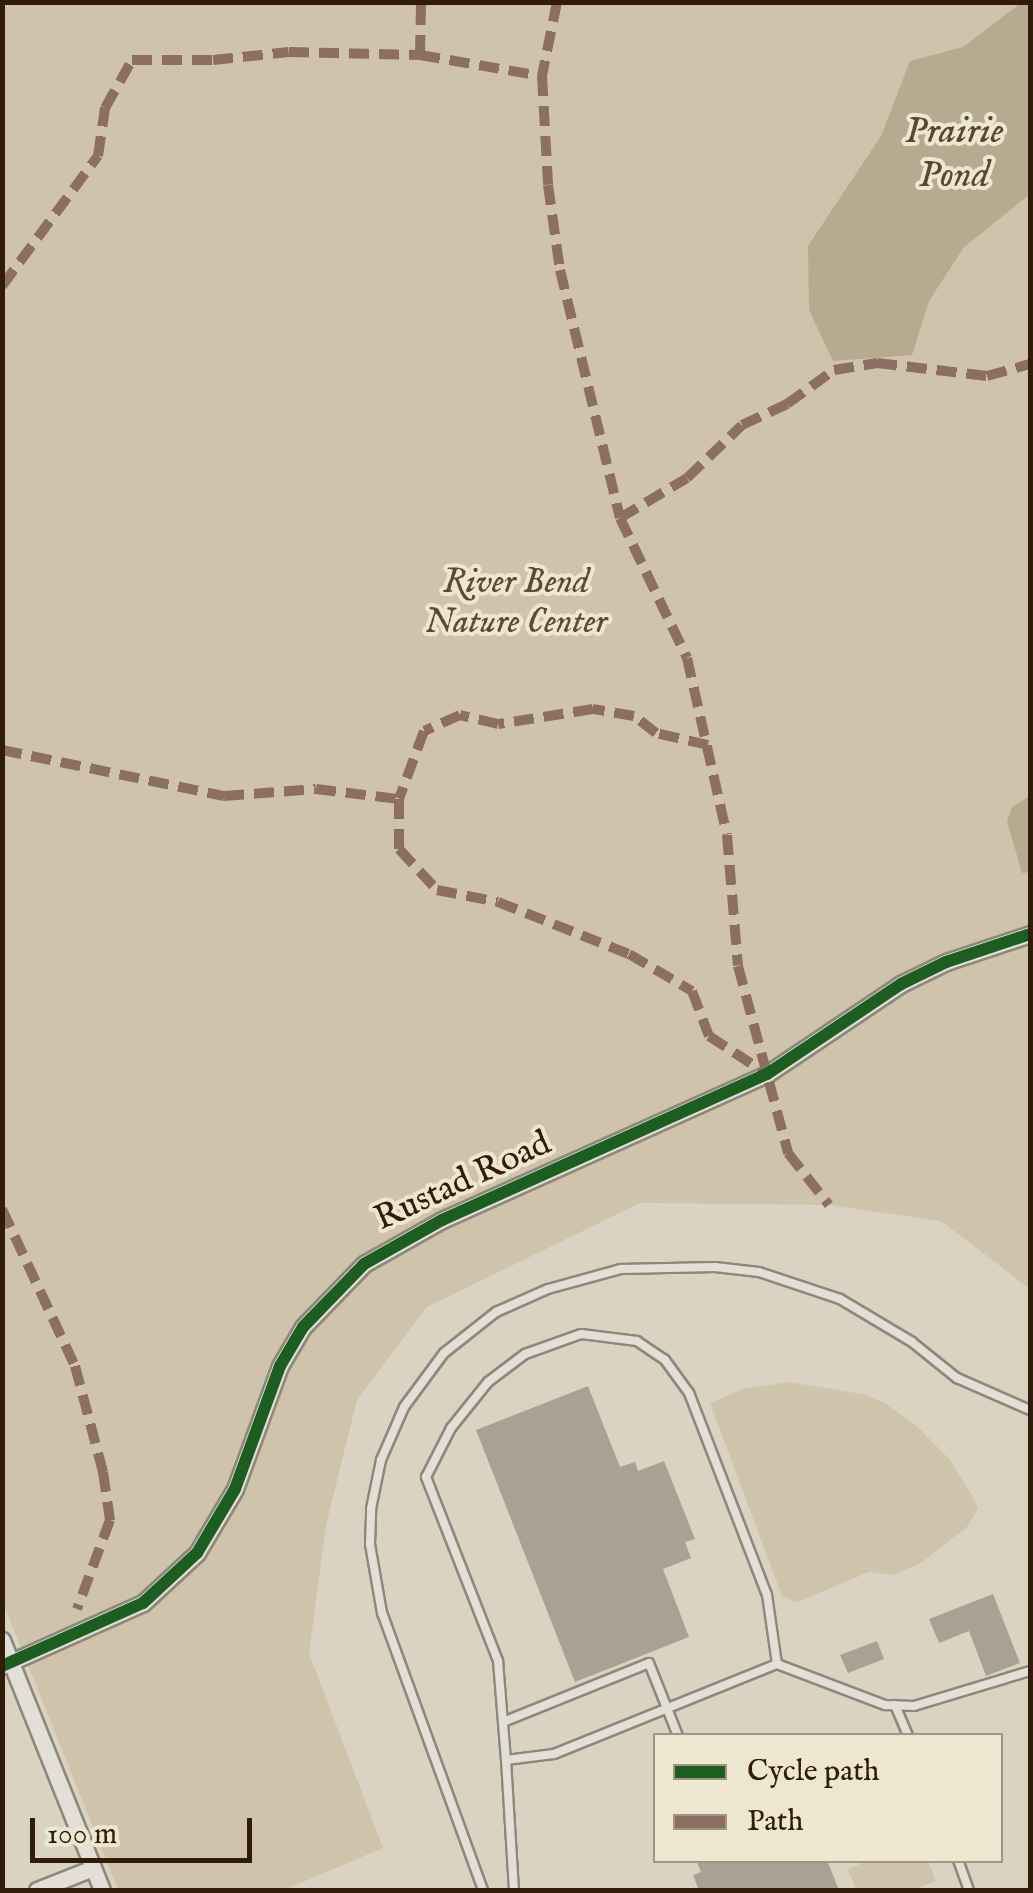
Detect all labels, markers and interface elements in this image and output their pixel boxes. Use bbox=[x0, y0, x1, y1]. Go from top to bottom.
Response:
water label: Prairie Pond bbox=[905, 110, 1003, 200]
park label: River Bend Nature Center bbox=[425, 562, 607, 644]
street label: Rustad Road bbox=[368, 1123, 558, 1241]
legend bbox=[653, 1733, 1003, 1863]
text: Cycle path bbox=[747, 1753, 880, 1791]
scale bar bbox=[35, 1798, 258, 1860]
text: Path bbox=[747, 1803, 803, 1841]
text: 100 m bbox=[47, 1816, 117, 1854]

